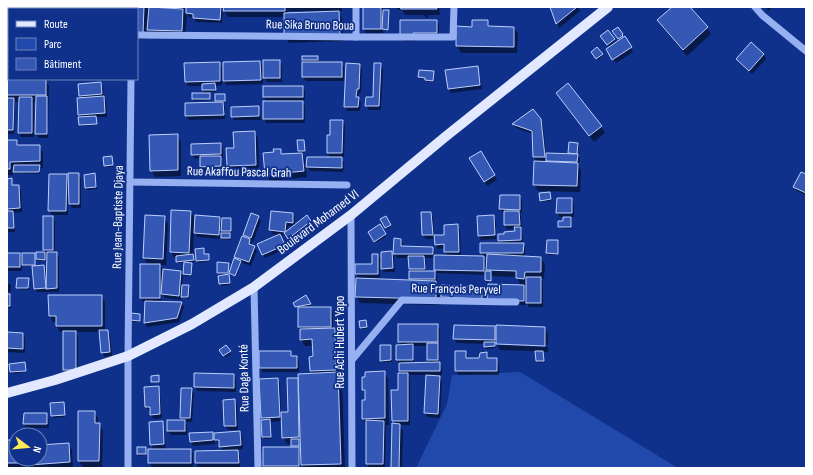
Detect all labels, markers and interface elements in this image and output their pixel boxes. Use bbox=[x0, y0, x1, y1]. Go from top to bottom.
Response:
legend bbox=[8, 8, 138, 80]
street label: Rue Sika Bruno Boua bbox=[266, 16, 354, 34]
text: Route bbox=[44, 17, 68, 32]
text: Parc bbox=[44, 37, 62, 52]
text: Bâtiment bbox=[44, 57, 82, 72]
street label: Rue Akaffou Pascal Grah bbox=[187, 163, 291, 181]
street label: Rue Jean-Baptiste Djaya bbox=[109, 165, 127, 269]
street label: Boulevard Mohamed VI bbox=[274, 186, 362, 258]
street label: Rue François Peryvel bbox=[411, 280, 501, 298]
street label: Rue Achi Hubert Yapo bbox=[332, 296, 348, 388]
street label: Rue Daga Konté bbox=[235, 344, 253, 412]
north arrow bbox=[8, 427, 48, 467]
text: N bbox=[30, 445, 44, 454]

